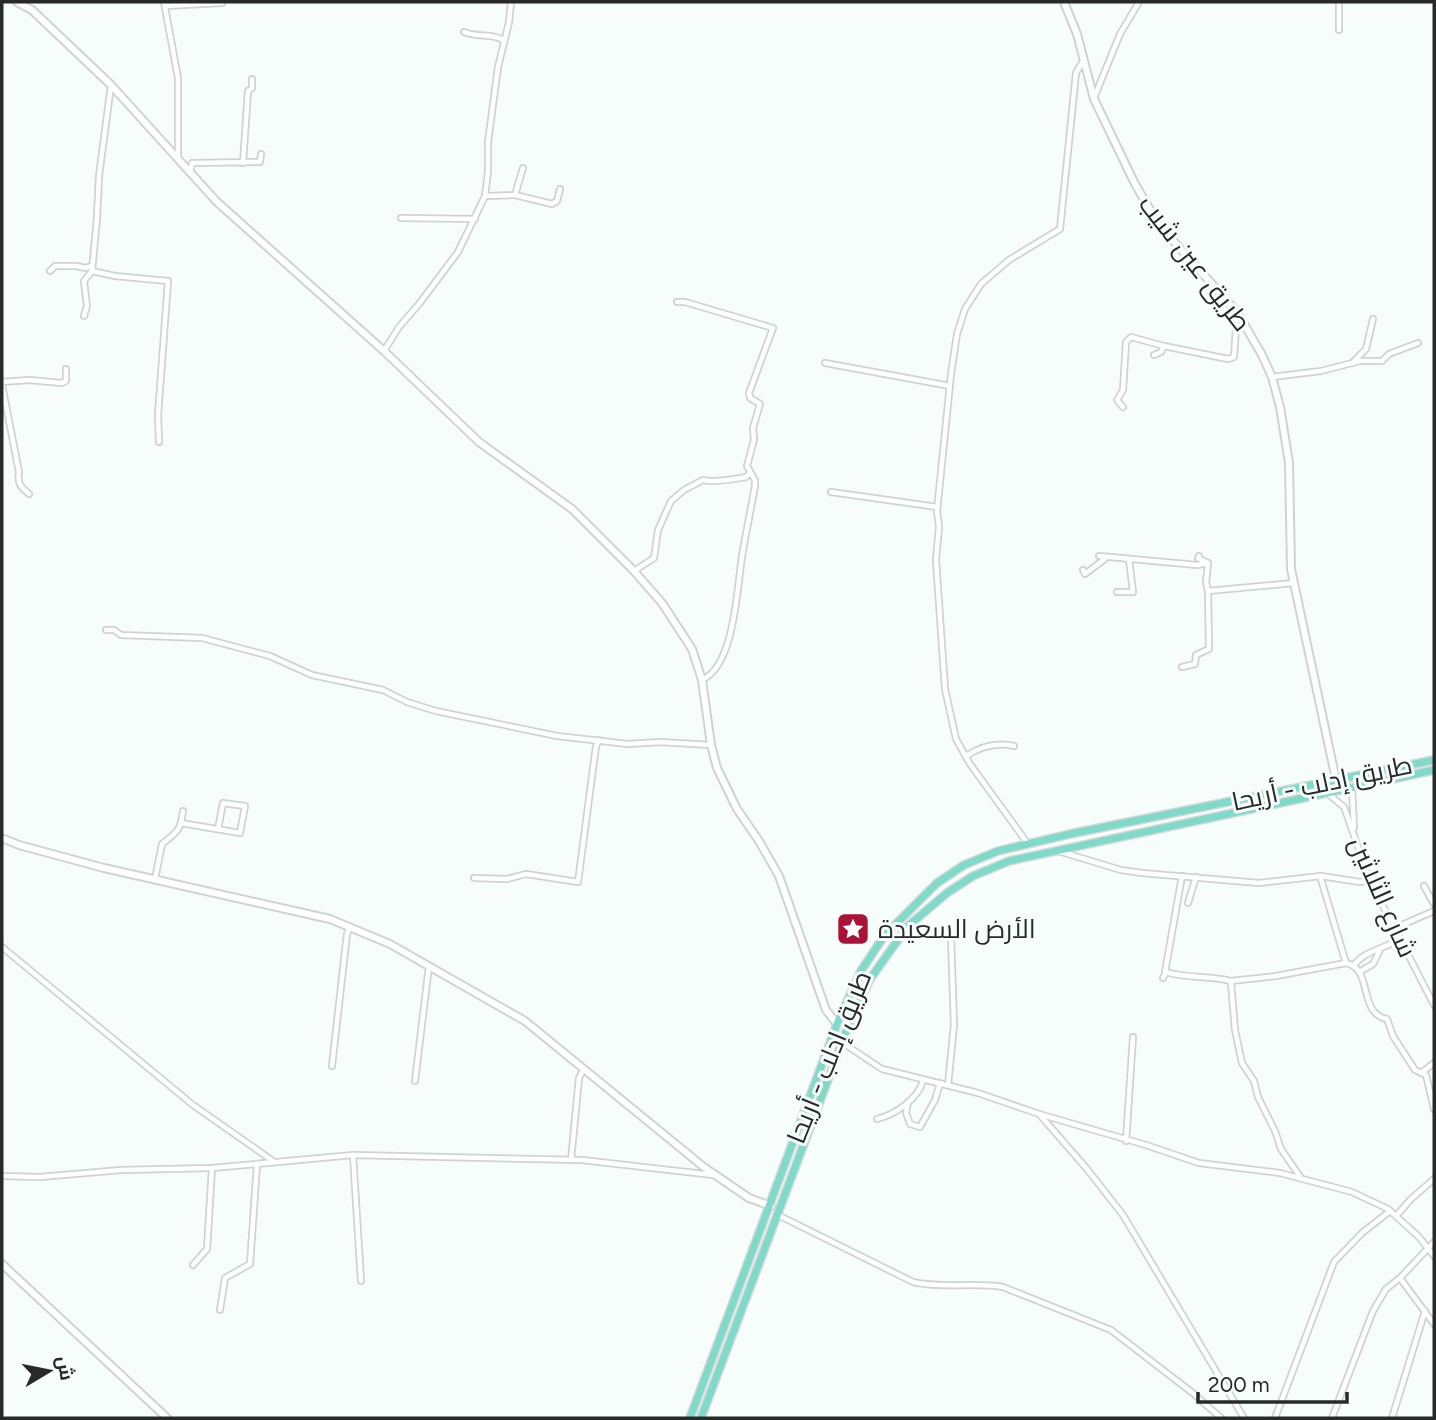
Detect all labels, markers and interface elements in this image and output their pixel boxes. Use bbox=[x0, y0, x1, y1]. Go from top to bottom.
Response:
street label: طريق عين شيب bbox=[1132, 189, 1258, 337]
street label: طريق إدلب - أريحا bbox=[1229, 747, 1415, 819]
street label: شارع الثلاثين bbox=[1341, 832, 1424, 963]
place icon: الأرض السعيدة bbox=[834, 910, 872, 948]
place label: الأرض السعيدة bbox=[878, 913, 1036, 945]
street label: طريق إدلب - أريحا bbox=[779, 965, 879, 1149]
north arrow bbox=[14, 1336, 84, 1406]
text: ش bbox=[52, 1354, 79, 1382]
scale bar bbox=[1198, 1360, 1347, 1404]
text: 200 m bbox=[1208, 1372, 1270, 1397]

